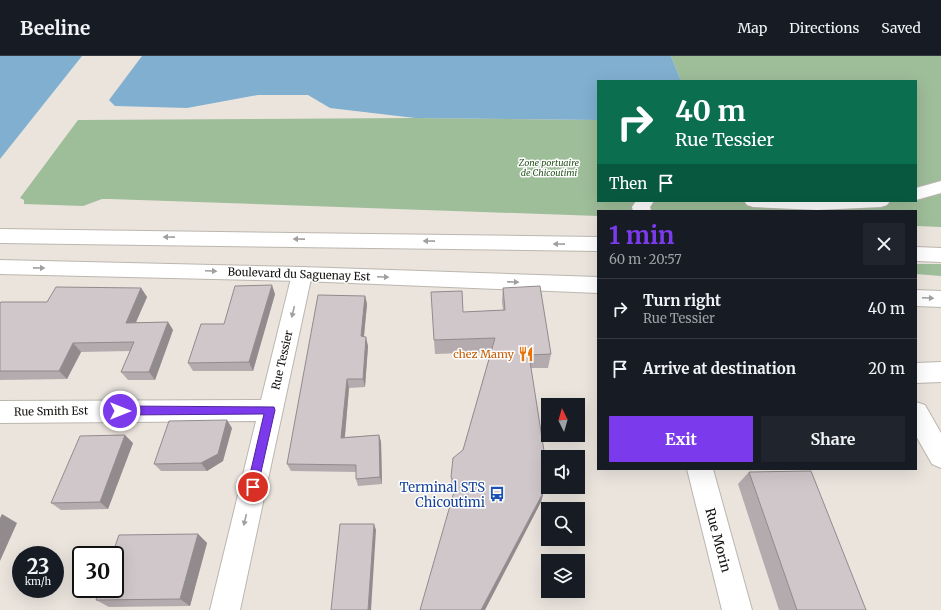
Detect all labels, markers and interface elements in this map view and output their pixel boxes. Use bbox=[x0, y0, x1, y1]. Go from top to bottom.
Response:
text: Beeline bbox=[20, 16, 90, 40]
text: Map bbox=[737, 19, 767, 37]
text: Directions bbox=[789, 19, 859, 37]
text: Saved bbox=[881, 19, 921, 37]
text: 40 m bbox=[675, 93, 746, 129]
icon: right bbox=[609, 96, 661, 148]
text: Rue Tessier bbox=[675, 128, 774, 151]
park label: Zone portuaire de Chicoutimi bbox=[518, 157, 580, 178]
icon: arrive bbox=[655, 172, 677, 194]
text: Then bbox=[609, 174, 647, 193]
text: 1 min bbox=[609, 220, 674, 251]
button: close bbox=[863, 223, 905, 265]
one-way arrow bbox=[163, 234, 175, 241]
one-way arrow bbox=[292, 236, 305, 242]
one-way arrow bbox=[422, 238, 435, 244]
one-way arrow bbox=[552, 241, 565, 247]
text: 60 m · 20:57 bbox=[609, 251, 682, 268]
one-way arrow bbox=[33, 265, 46, 271]
street label: Boulevard du Saguenay Est bbox=[227, 265, 371, 284]
one-way arrow bbox=[205, 268, 218, 274]
one-way arrow bbox=[377, 273, 389, 280]
one-way arrow bbox=[507, 278, 519, 285]
text: Turn right bbox=[643, 291, 721, 310]
one-way arrow bbox=[922, 295, 935, 301]
icon: right bbox=[609, 298, 631, 320]
text: 40 m bbox=[868, 299, 905, 318]
one-way arrow bbox=[290, 305, 296, 318]
text: Rue Tessier bbox=[643, 310, 715, 327]
street label: Rue Tessier bbox=[268, 329, 296, 391]
restaurant icon: chez Mamy bbox=[517, 345, 535, 363]
place label: chez Mamy bbox=[453, 347, 515, 361]
icon: arrive bbox=[609, 358, 631, 380]
text: Arrive at destination bbox=[643, 359, 796, 378]
text: 20 m bbox=[868, 359, 905, 378]
position arrow bbox=[99, 390, 141, 432]
north arrow bbox=[541, 398, 585, 442]
map controls bbox=[541, 398, 585, 598]
street label: Rue Smith Est bbox=[14, 403, 89, 419]
button: Exit bbox=[609, 416, 753, 462]
button: Share bbox=[761, 416, 905, 462]
button: sound bbox=[541, 450, 585, 494]
pin bbox=[236, 470, 270, 504]
icon: arrive bbox=[242, 476, 264, 498]
place label: Terminal STS Chicoutimi bbox=[400, 479, 485, 511]
bus stop icon: Terminal STS Chicoutimi bbox=[488, 485, 506, 503]
button: search bbox=[541, 502, 585, 546]
street label: Rue Morin bbox=[701, 506, 735, 574]
one-way arrow bbox=[242, 514, 248, 526]
speed limit sign: 30 bbox=[72, 546, 124, 598]
text: 23 bbox=[27, 554, 49, 579]
button: layers bbox=[541, 554, 585, 598]
text: km/h bbox=[25, 575, 51, 588]

